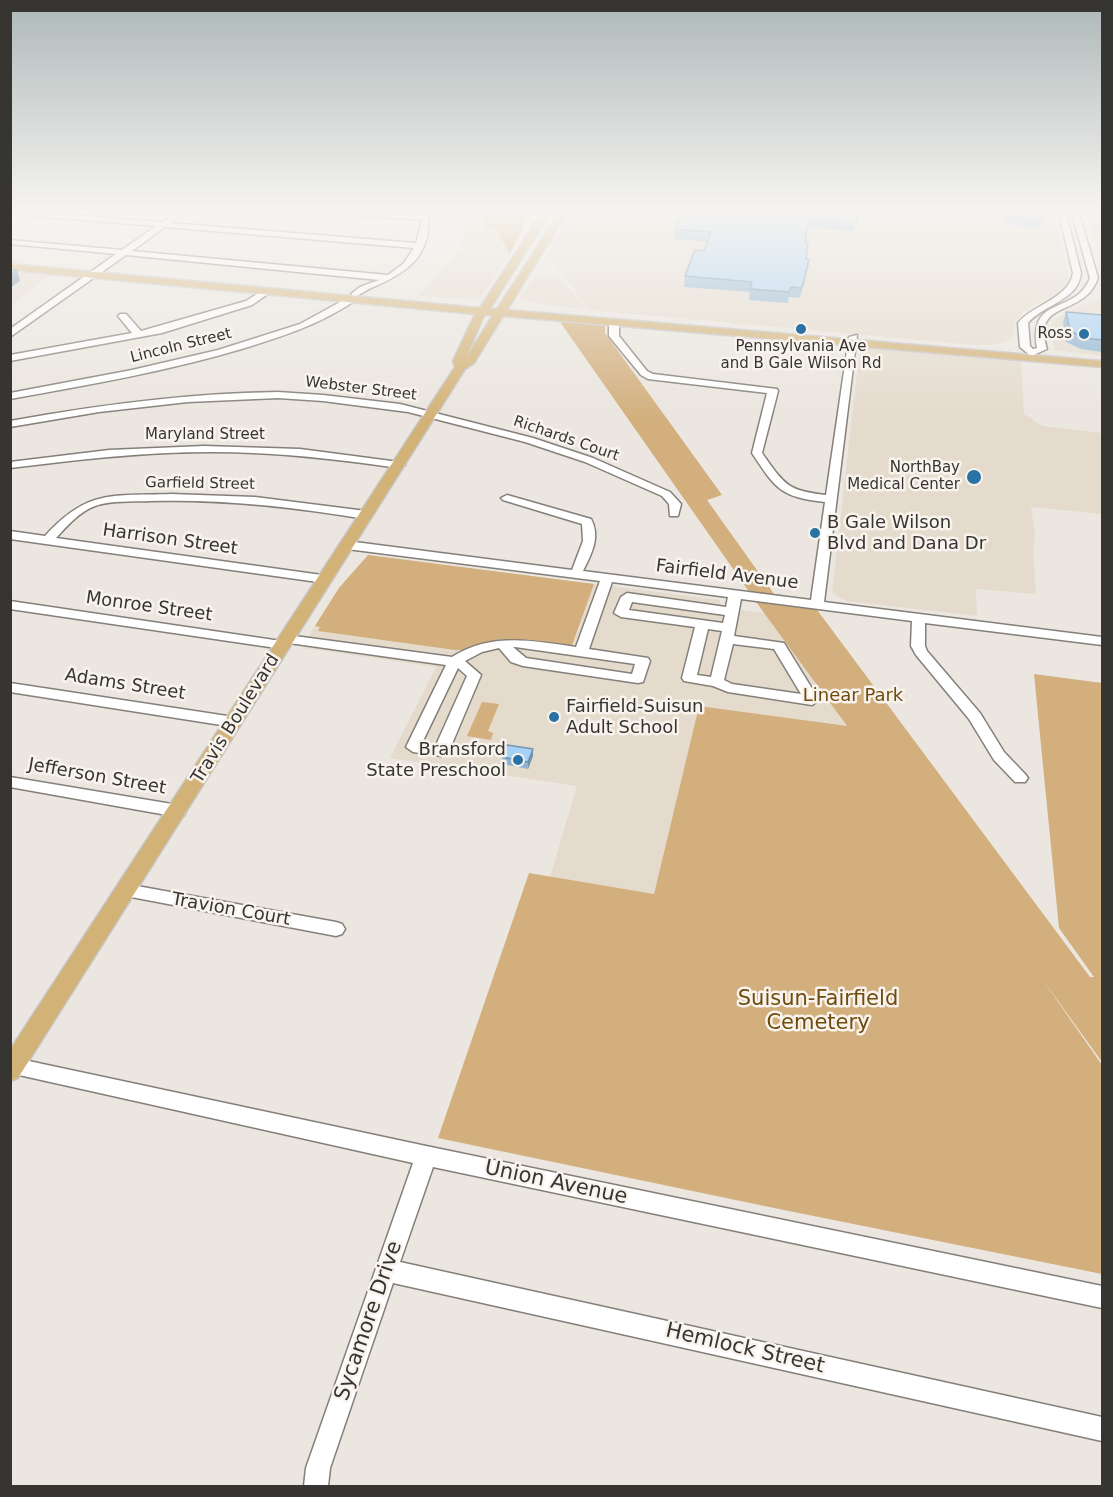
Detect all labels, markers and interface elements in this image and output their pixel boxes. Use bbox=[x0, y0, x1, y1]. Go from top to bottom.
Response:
marker: Pennsylvania Ave and B Gale Wilson Rd bbox=[794, 322, 808, 336]
street label: Lincoln Street bbox=[129, 325, 233, 367]
place label: Ross bbox=[1037, 325, 1072, 343]
marker: Ross bbox=[1077, 327, 1091, 341]
place label: Pennsylvania Ave and B Gale Wilson Rd bbox=[720, 338, 882, 373]
street label: Webster Street bbox=[304, 373, 418, 405]
street label: Richards Court bbox=[511, 412, 621, 466]
street label: Maryland Street bbox=[145, 426, 265, 444]
place label: NorthBay Medical Center bbox=[847, 459, 960, 494]
marker: NorthBay Medical Center bbox=[965, 468, 983, 486]
street label: Garfield Street bbox=[145, 474, 255, 494]
place label: B Gale Wilson Blvd and Dana Dr bbox=[827, 512, 986, 554]
street label: Harrison Street bbox=[101, 520, 239, 560]
marker: B Gale Wilson Blvd and Dana Dr bbox=[808, 526, 822, 540]
street label: Fairfield Avenue bbox=[654, 556, 800, 594]
street label: Monroe Street bbox=[84, 587, 214, 627]
street label: Travis Boulevard bbox=[187, 650, 285, 788]
street label: Adams Street bbox=[63, 665, 187, 705]
park label: Linear Park bbox=[803, 685, 903, 707]
place label: Fairfield-Suisun Adult School bbox=[566, 696, 703, 738]
marker: Fairfield-Suisun Adult School bbox=[547, 710, 561, 724]
place label: Bransford State Preschool bbox=[366, 739, 506, 782]
marker: Bransford State Preschool bbox=[511, 753, 525, 767]
street label: Jefferson Street bbox=[26, 754, 168, 800]
street label: Travion Court bbox=[170, 889, 292, 931]
park label: Suisun-Fairfield Cemetery bbox=[738, 987, 898, 1037]
street label: Union Avenue bbox=[482, 1156, 630, 1210]
street label: Sycamore Drive bbox=[330, 1238, 408, 1404]
street label: Hemlock Street bbox=[663, 1318, 827, 1380]

